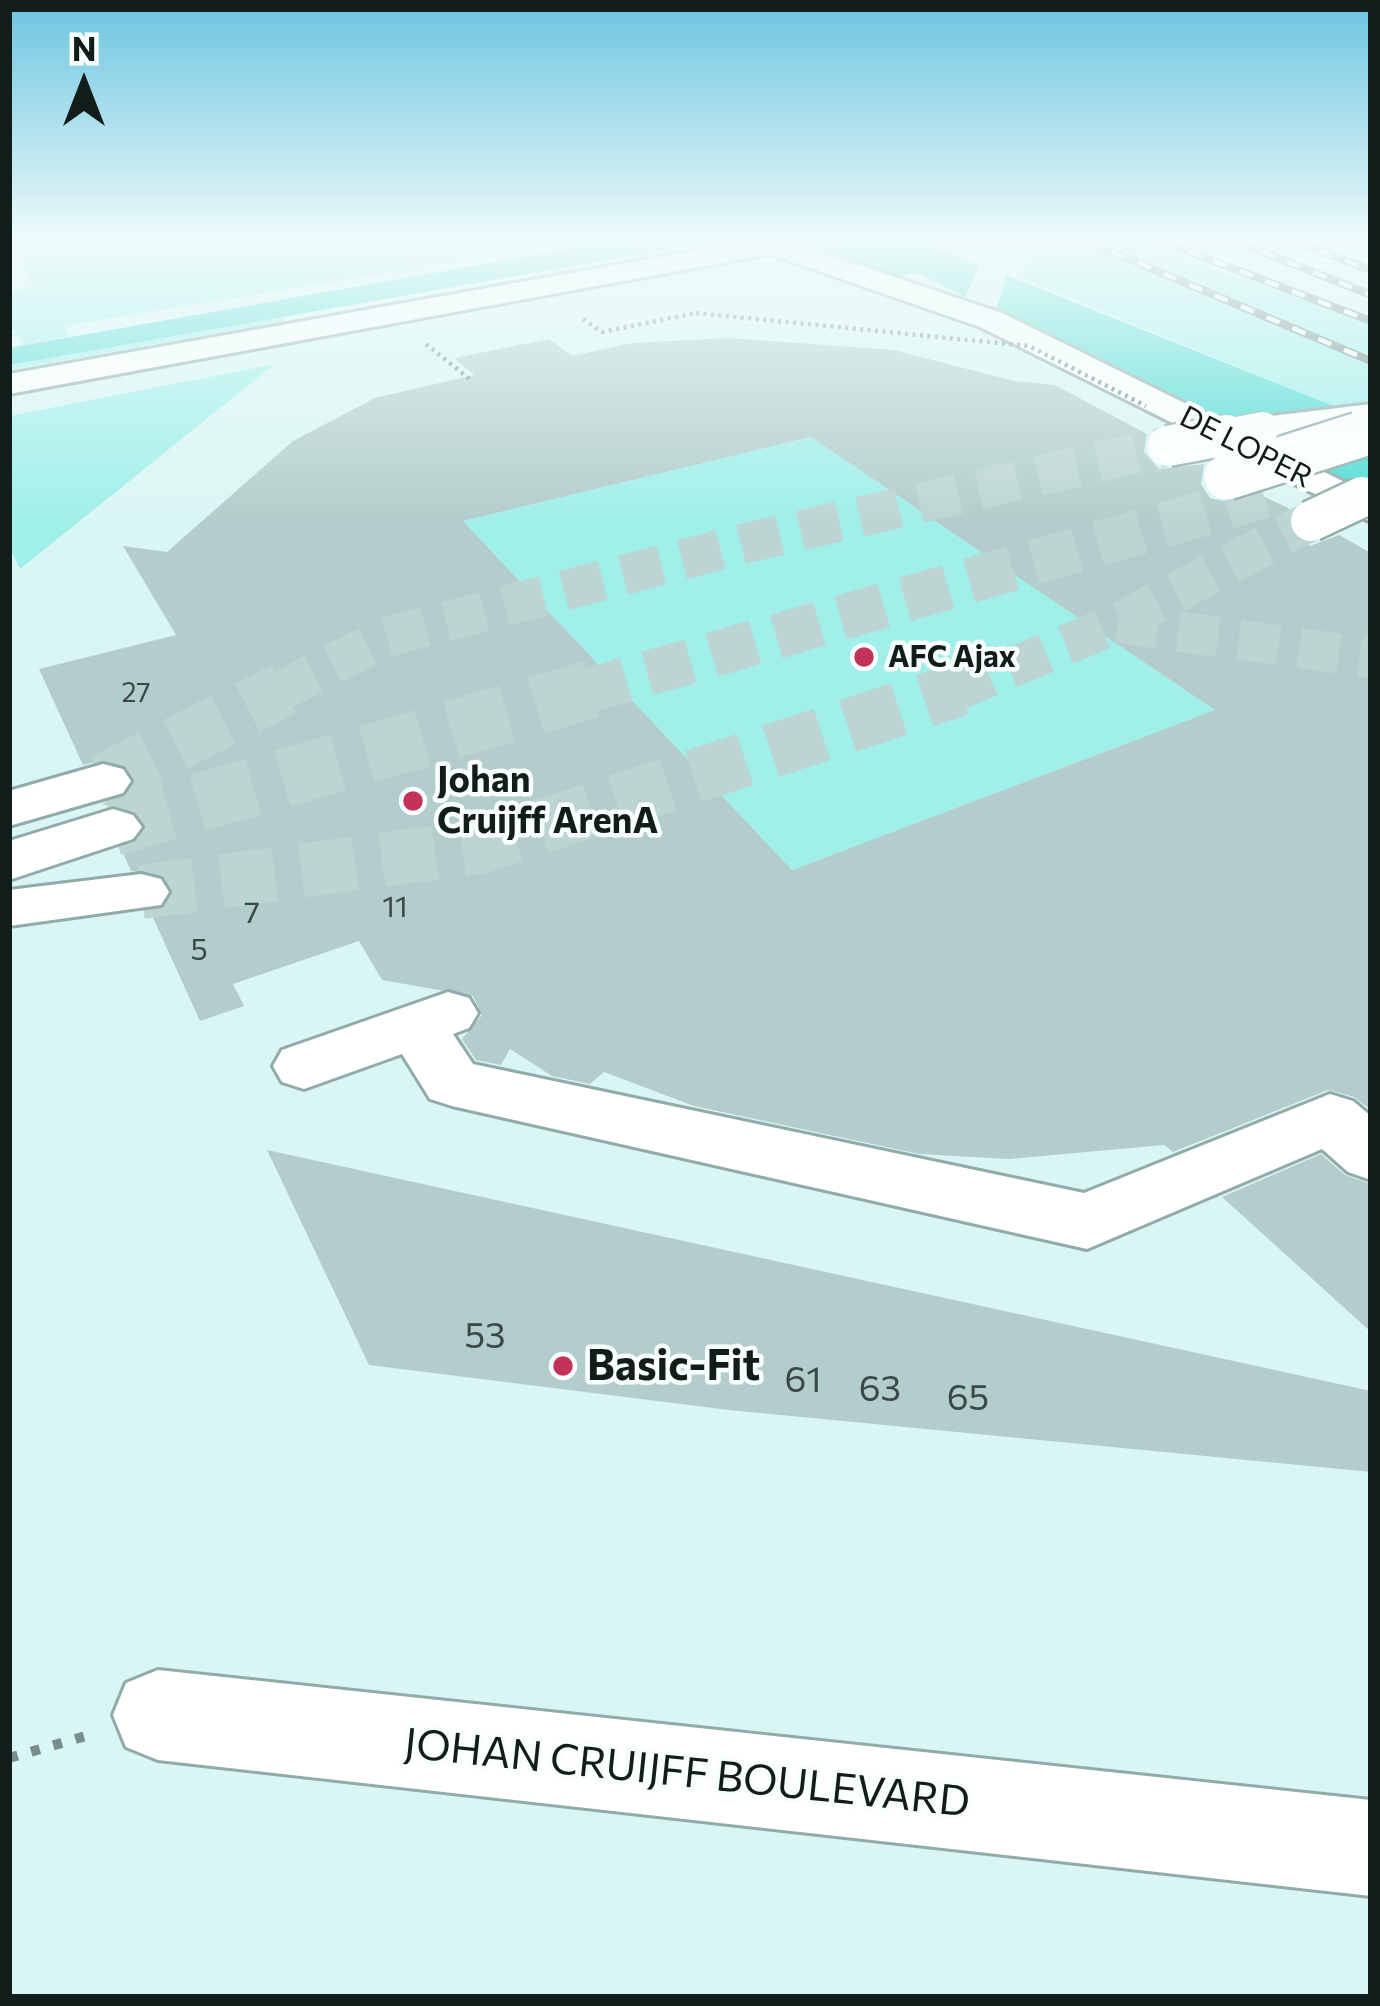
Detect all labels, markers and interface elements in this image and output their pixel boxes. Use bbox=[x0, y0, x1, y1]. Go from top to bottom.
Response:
north arrow bbox=[24, 24, 144, 144]
text: N bbox=[72, 27, 96, 68]
street label: DE LOPER bbox=[1174, 398, 1318, 496]
place label: AFC Ajax bbox=[888, 639, 1016, 675]
marker: AFC Ajax bbox=[851, 644, 877, 670]
house number: 27 bbox=[121, 677, 151, 709]
place label: Johan Cruijff ArenA bbox=[437, 758, 658, 843]
marker: Johan Cruijff ArenA bbox=[400, 788, 426, 814]
house number: 11 bbox=[382, 889, 408, 925]
house number: 7 bbox=[244, 895, 260, 931]
house number: 5 bbox=[190, 932, 208, 968]
house number: 53 bbox=[464, 1314, 506, 1358]
place label: Basic-Fit bbox=[587, 1341, 760, 1391]
marker: Basic-Fit bbox=[550, 1353, 576, 1379]
house number: 61 bbox=[784, 1358, 822, 1402]
house number: 63 bbox=[859, 1367, 901, 1411]
house number: 65 bbox=[947, 1376, 989, 1420]
street label: JOHAN CRUIJFF BOULEVARD bbox=[402, 1718, 972, 1828]

